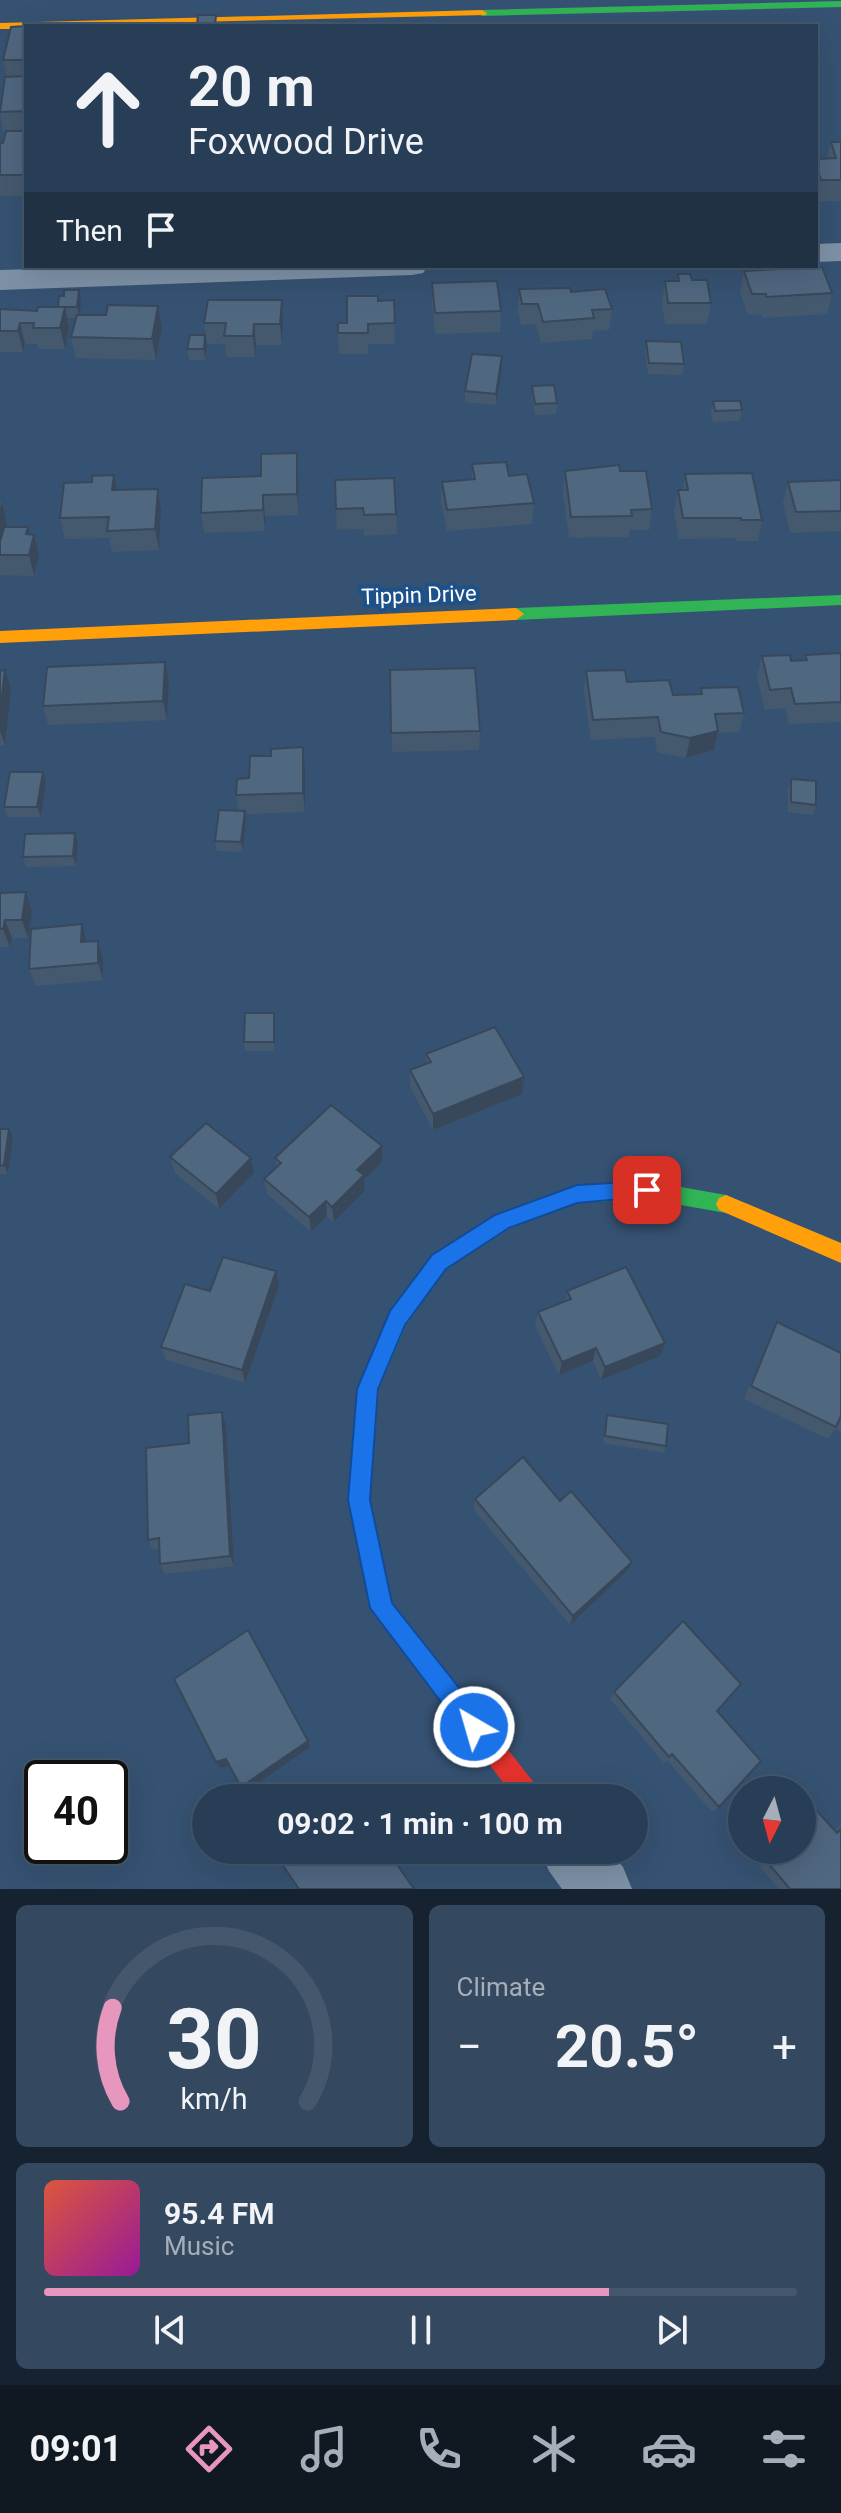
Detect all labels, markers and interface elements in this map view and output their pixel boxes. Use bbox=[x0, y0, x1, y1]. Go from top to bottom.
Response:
text: 20 m bbox=[188, 54, 315, 120]
icon: ahead bbox=[56, 56, 160, 160]
text: Foxwood Drive bbox=[188, 121, 424, 163]
icon: arrive bbox=[139, 208, 183, 252]
text: Then bbox=[56, 213, 123, 248]
street label: Tippin Drive bbox=[361, 580, 477, 610]
pin bbox=[613, 1156, 681, 1224]
icon: arrive bbox=[625, 1168, 669, 1212]
position arrow bbox=[432, 1685, 516, 1769]
speed limit sign: 40 bbox=[24, 1760, 128, 1864]
north arrow bbox=[728, 1776, 816, 1864]
map controls bbox=[728, 1776, 816, 1864]
text: 09:02 · 1 min · 100 m bbox=[277, 1806, 563, 1841]
text: Climate bbox=[457, 1972, 545, 2002]
text: 30 bbox=[167, 1991, 262, 2088]
text: 20.5° bbox=[555, 2011, 699, 2082]
text: − bbox=[457, 2021, 482, 2073]
text: + bbox=[772, 2021, 797, 2073]
text: km/h bbox=[181, 2082, 248, 2116]
text: 95.4 FM bbox=[164, 2196, 275, 2231]
text: Music bbox=[164, 2231, 234, 2261]
icon: previous bbox=[148, 2308, 192, 2352]
icon: pause bbox=[399, 2308, 443, 2352]
icon: next bbox=[650, 2308, 694, 2352]
icon: directions bbox=[181, 2421, 237, 2477]
icon: music bbox=[296, 2421, 352, 2477]
icon: phone bbox=[411, 2421, 467, 2477]
icon: climate bbox=[526, 2421, 582, 2477]
icon: car bbox=[641, 2421, 697, 2477]
icon: filters bbox=[756, 2421, 812, 2477]
text: 09:01 bbox=[29, 2428, 122, 2470]

